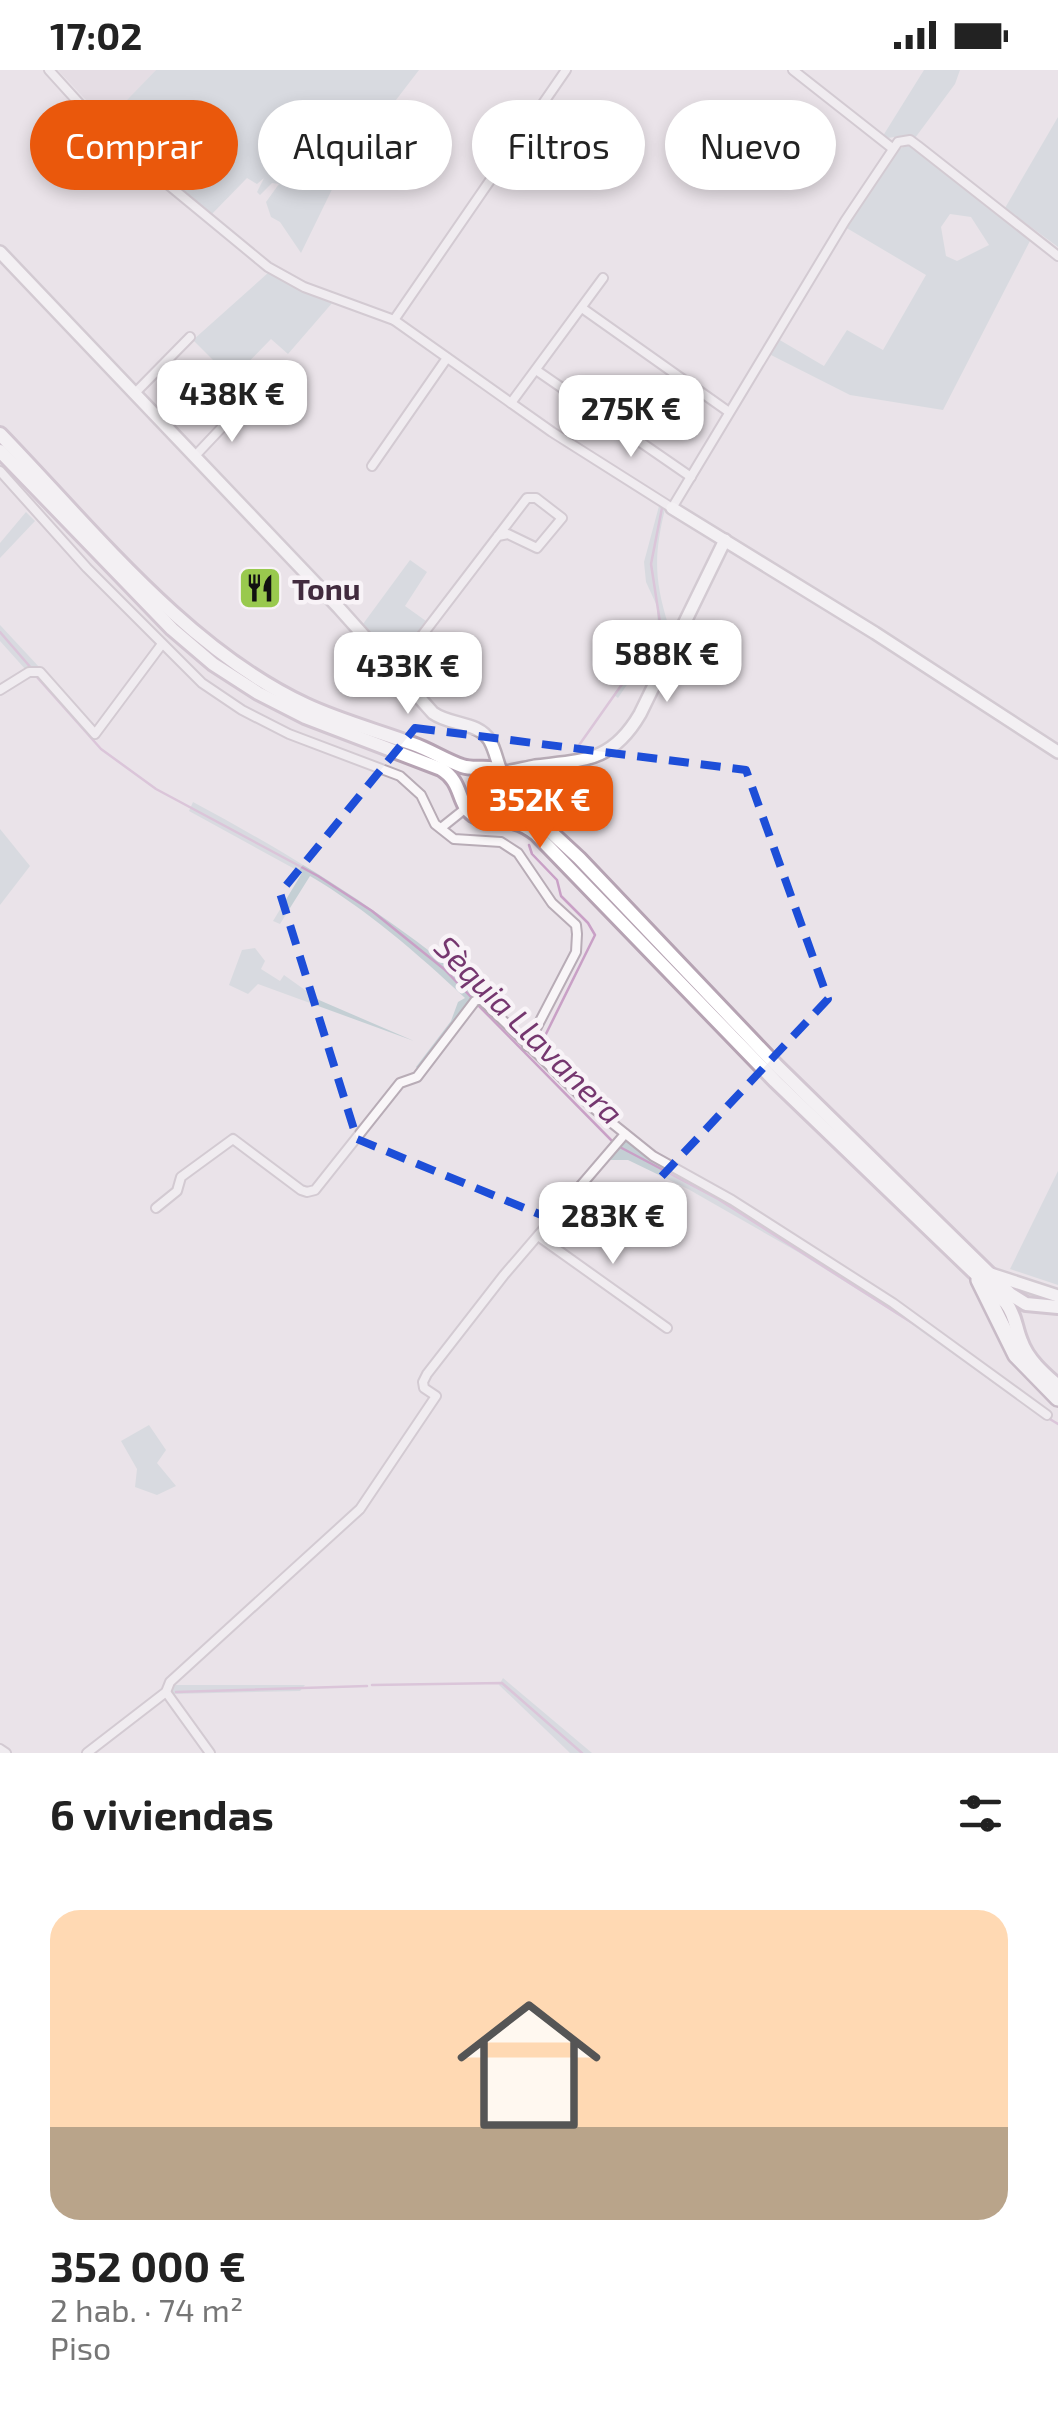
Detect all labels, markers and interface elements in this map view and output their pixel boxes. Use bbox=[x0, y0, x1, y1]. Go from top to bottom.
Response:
text: 17:02 bbox=[50, 12, 142, 58]
chip: Comprar bbox=[30, 100, 238, 190]
chip: Alquilar bbox=[258, 100, 452, 190]
chip: Filtros bbox=[472, 100, 645, 190]
chip: Nuevo bbox=[665, 100, 836, 190]
pin: 438K € bbox=[151, 360, 313, 445]
text: 438K € bbox=[179, 373, 285, 411]
pin: 275K € bbox=[550, 375, 712, 460]
text: 275K € bbox=[581, 388, 681, 426]
restaurant icon: Tonu bbox=[237, 565, 283, 611]
place label: Tonu bbox=[292, 570, 361, 606]
pin: 588K € bbox=[586, 620, 748, 705]
pin: 433K € bbox=[327, 632, 489, 717]
text: 588K € bbox=[615, 633, 719, 671]
text: 433K € bbox=[356, 645, 460, 683]
pin: 352K € bbox=[459, 766, 621, 851]
text: 352K € bbox=[489, 779, 591, 817]
water label: Sèquia Llavanera bbox=[427, 927, 632, 1132]
pin: 283K € bbox=[532, 1182, 694, 1267]
text: 283K € bbox=[561, 1195, 665, 1233]
icon: filters bbox=[953, 1786, 1008, 1841]
text: 6 viviendas bbox=[50, 1788, 274, 1838]
icon: home bbox=[439, 1975, 619, 2155]
text: 352 000 € bbox=[50, 2240, 246, 2290]
text: 2 hab. · 74 m² bbox=[50, 2290, 243, 2328]
text: Piso bbox=[50, 2328, 111, 2366]

